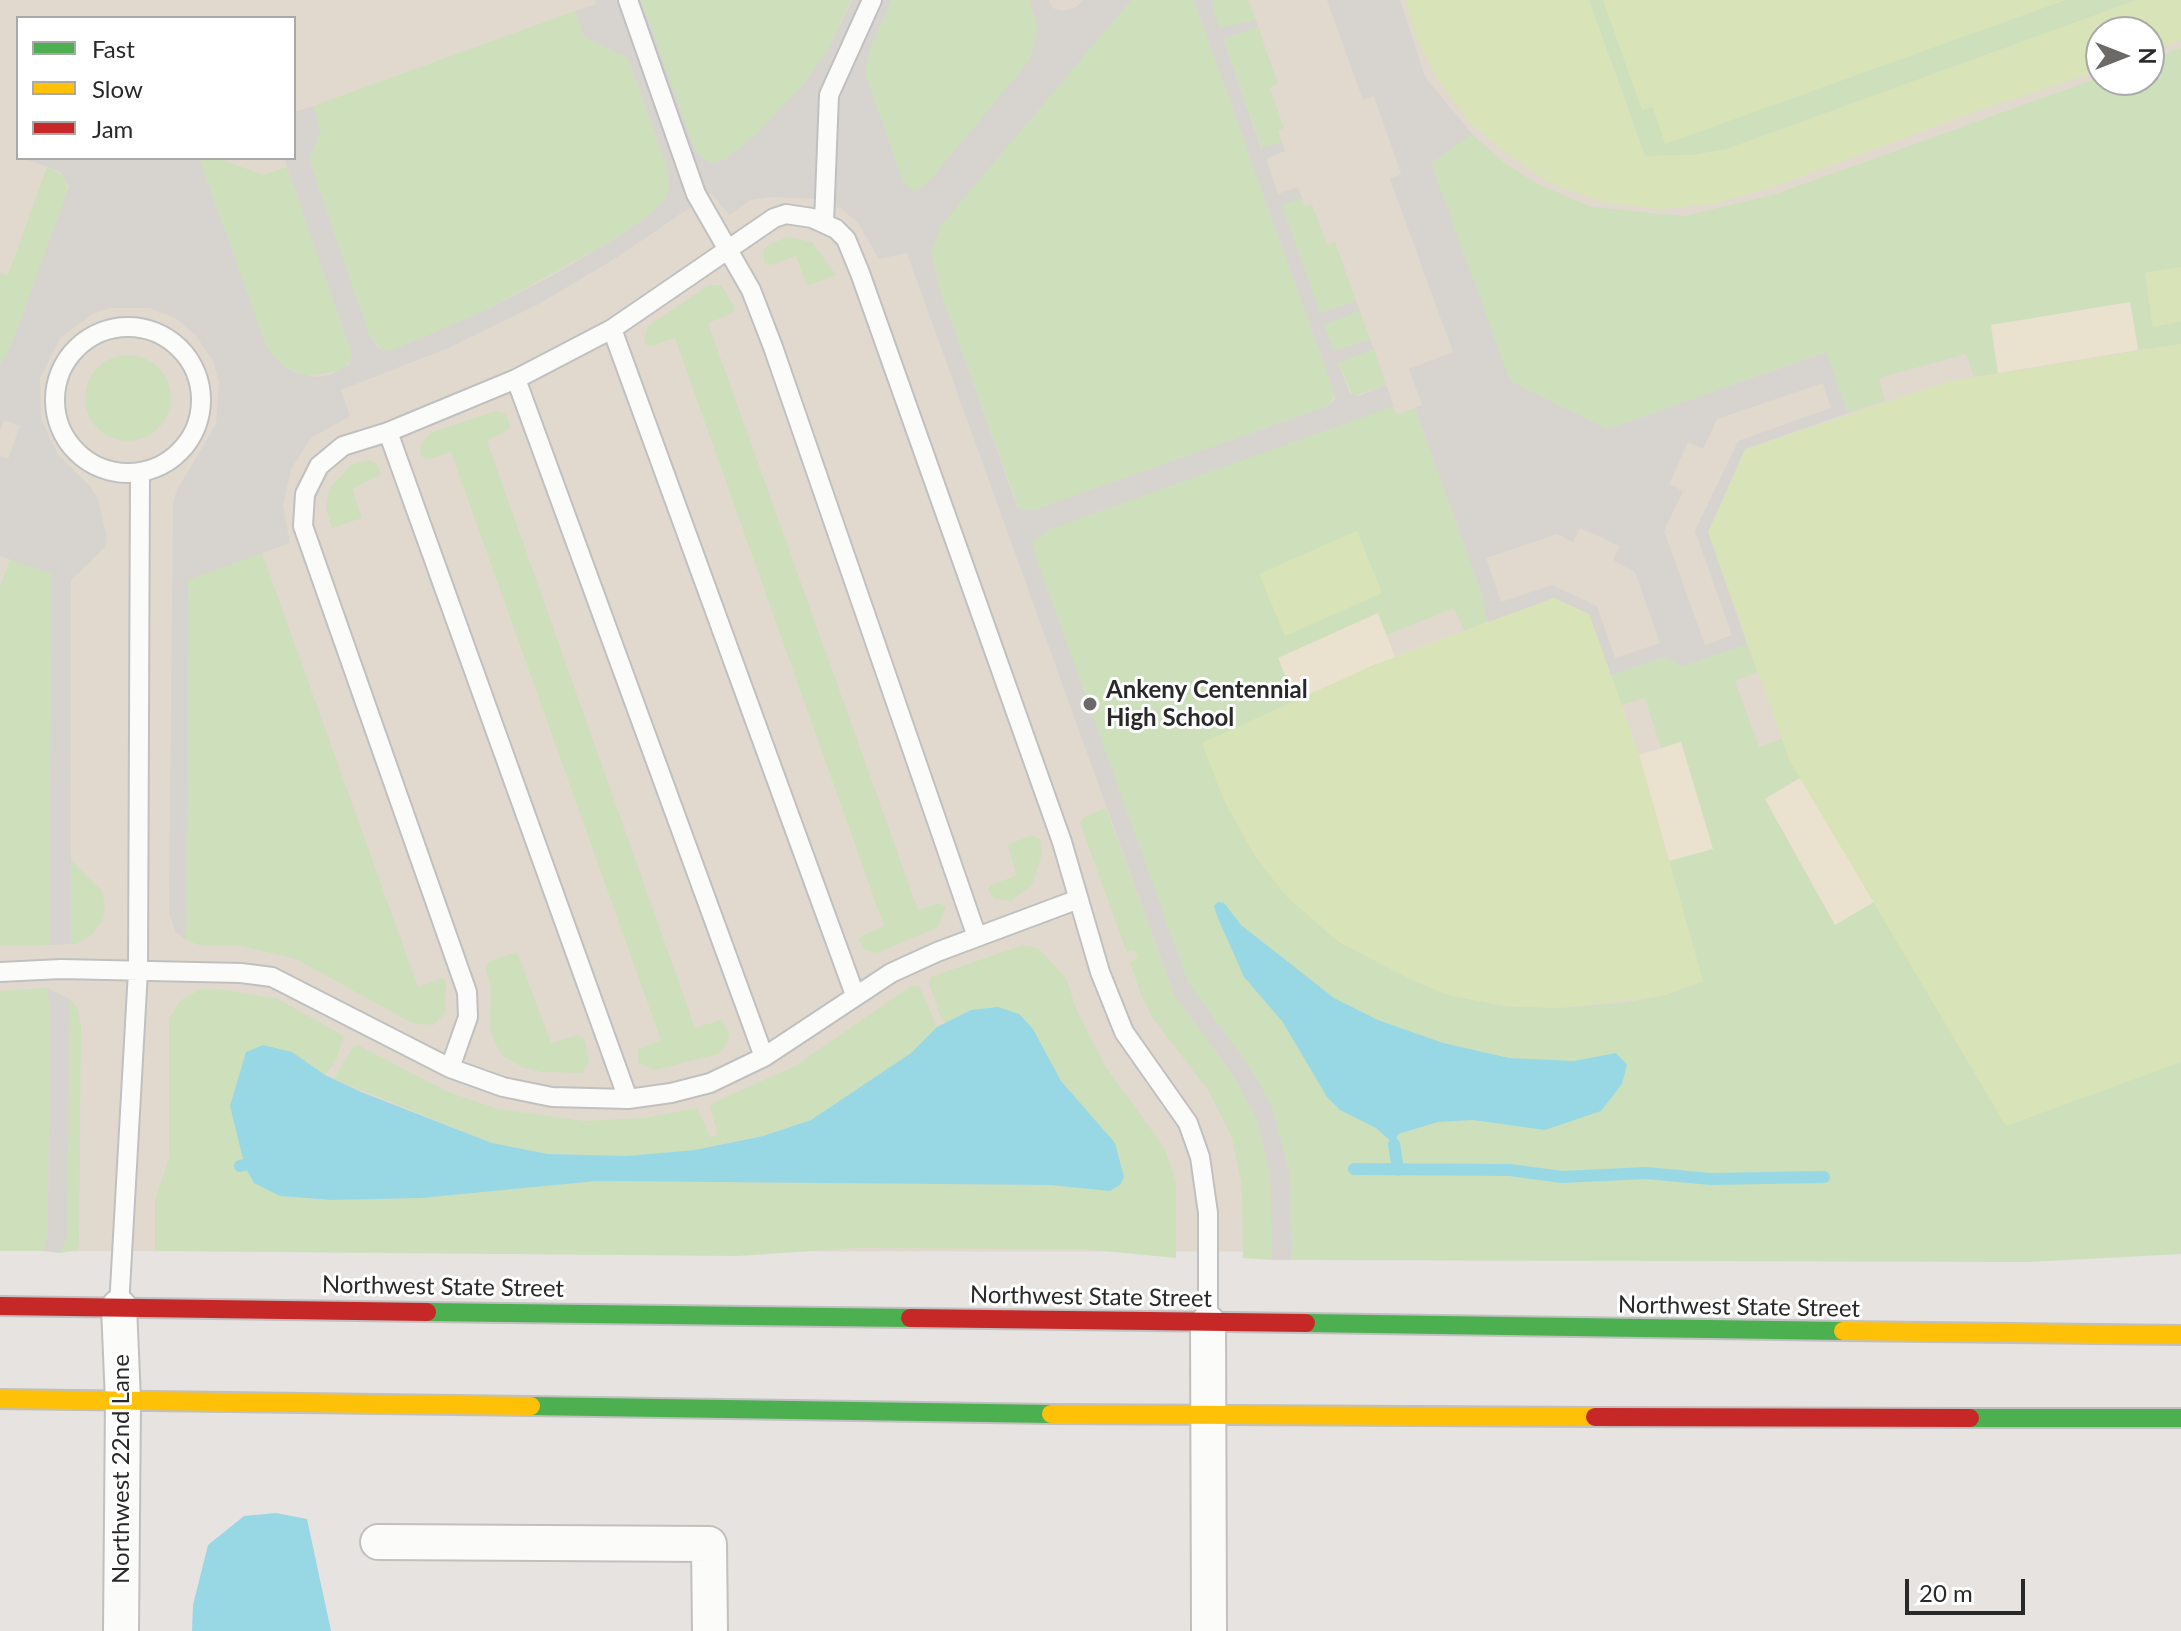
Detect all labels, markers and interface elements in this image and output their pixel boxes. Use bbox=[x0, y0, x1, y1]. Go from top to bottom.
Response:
legend bbox=[16, 16, 296, 160]
north arrow bbox=[2085, 16, 2165, 96]
text: Fast bbox=[92, 34, 135, 63]
text: N bbox=[2134, 48, 2161, 64]
text: Slow bbox=[92, 74, 143, 103]
text: Jam bbox=[92, 114, 133, 143]
place label: Ankeny Centennial High School bbox=[1106, 676, 1308, 732]
marker: Ankeny Centennial High School bbox=[1081, 695, 1099, 713]
street label: Northwest State Street bbox=[322, 1270, 564, 1304]
street label: Northwest State Street bbox=[970, 1280, 1212, 1314]
street label: Northwest State Street bbox=[1618, 1290, 1860, 1324]
street label: Northwest 22nd Lane bbox=[107, 1354, 135, 1584]
scale bar bbox=[1909, 1563, 2029, 1613]
text: 20 m bbox=[1919, 1578, 1973, 1607]

